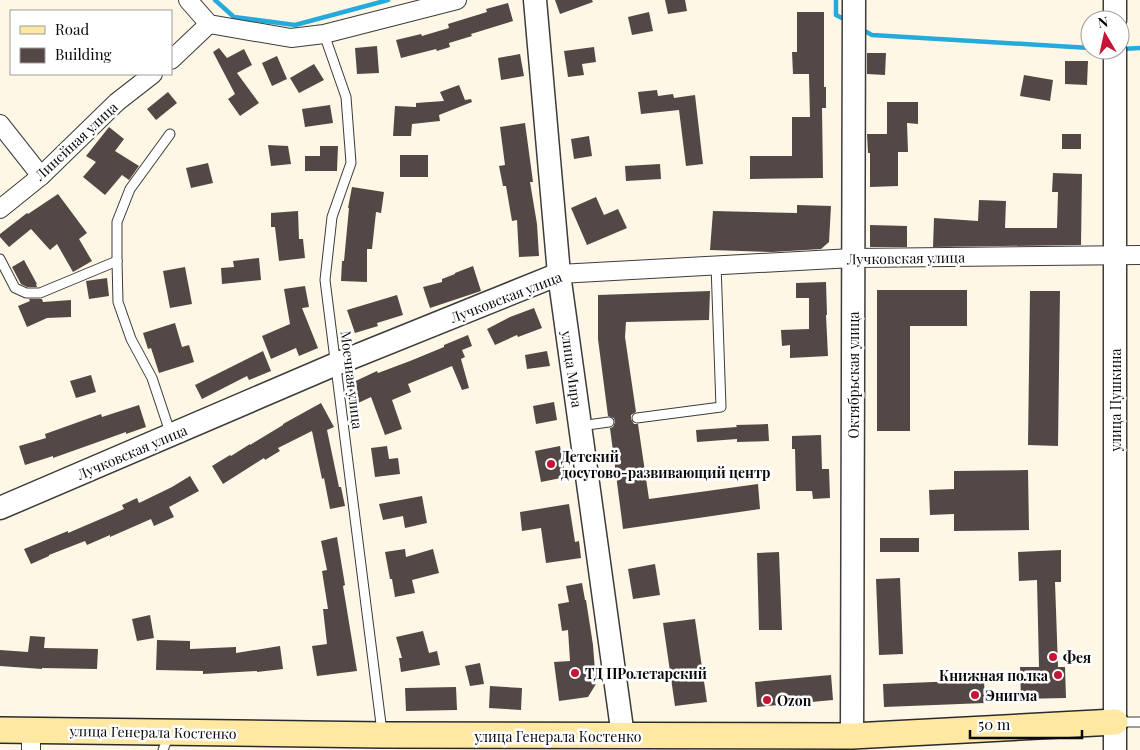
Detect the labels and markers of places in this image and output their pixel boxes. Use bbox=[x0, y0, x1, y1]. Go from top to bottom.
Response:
place label: Детский досугово-развивающий центр bbox=[561, 447, 770, 482]
marker: Детский досугово-развивающий центр bbox=[545, 458, 557, 470]
place label: Фея bbox=[1063, 648, 1091, 667]
marker: Фея bbox=[1047, 651, 1059, 663]
place label: ТД ПРолетарский bbox=[585, 664, 707, 683]
place label: Книжная полка bbox=[939, 666, 1049, 685]
marker: ТД ПРолетарский bbox=[569, 667, 581, 679]
marker: Книжная полка bbox=[1052, 669, 1064, 681]
place label: Энигма bbox=[985, 686, 1038, 705]
marker: Энигма bbox=[969, 689, 981, 701]
place label: Ozon bbox=[777, 691, 812, 710]
marker: Ozon bbox=[761, 694, 773, 706]

